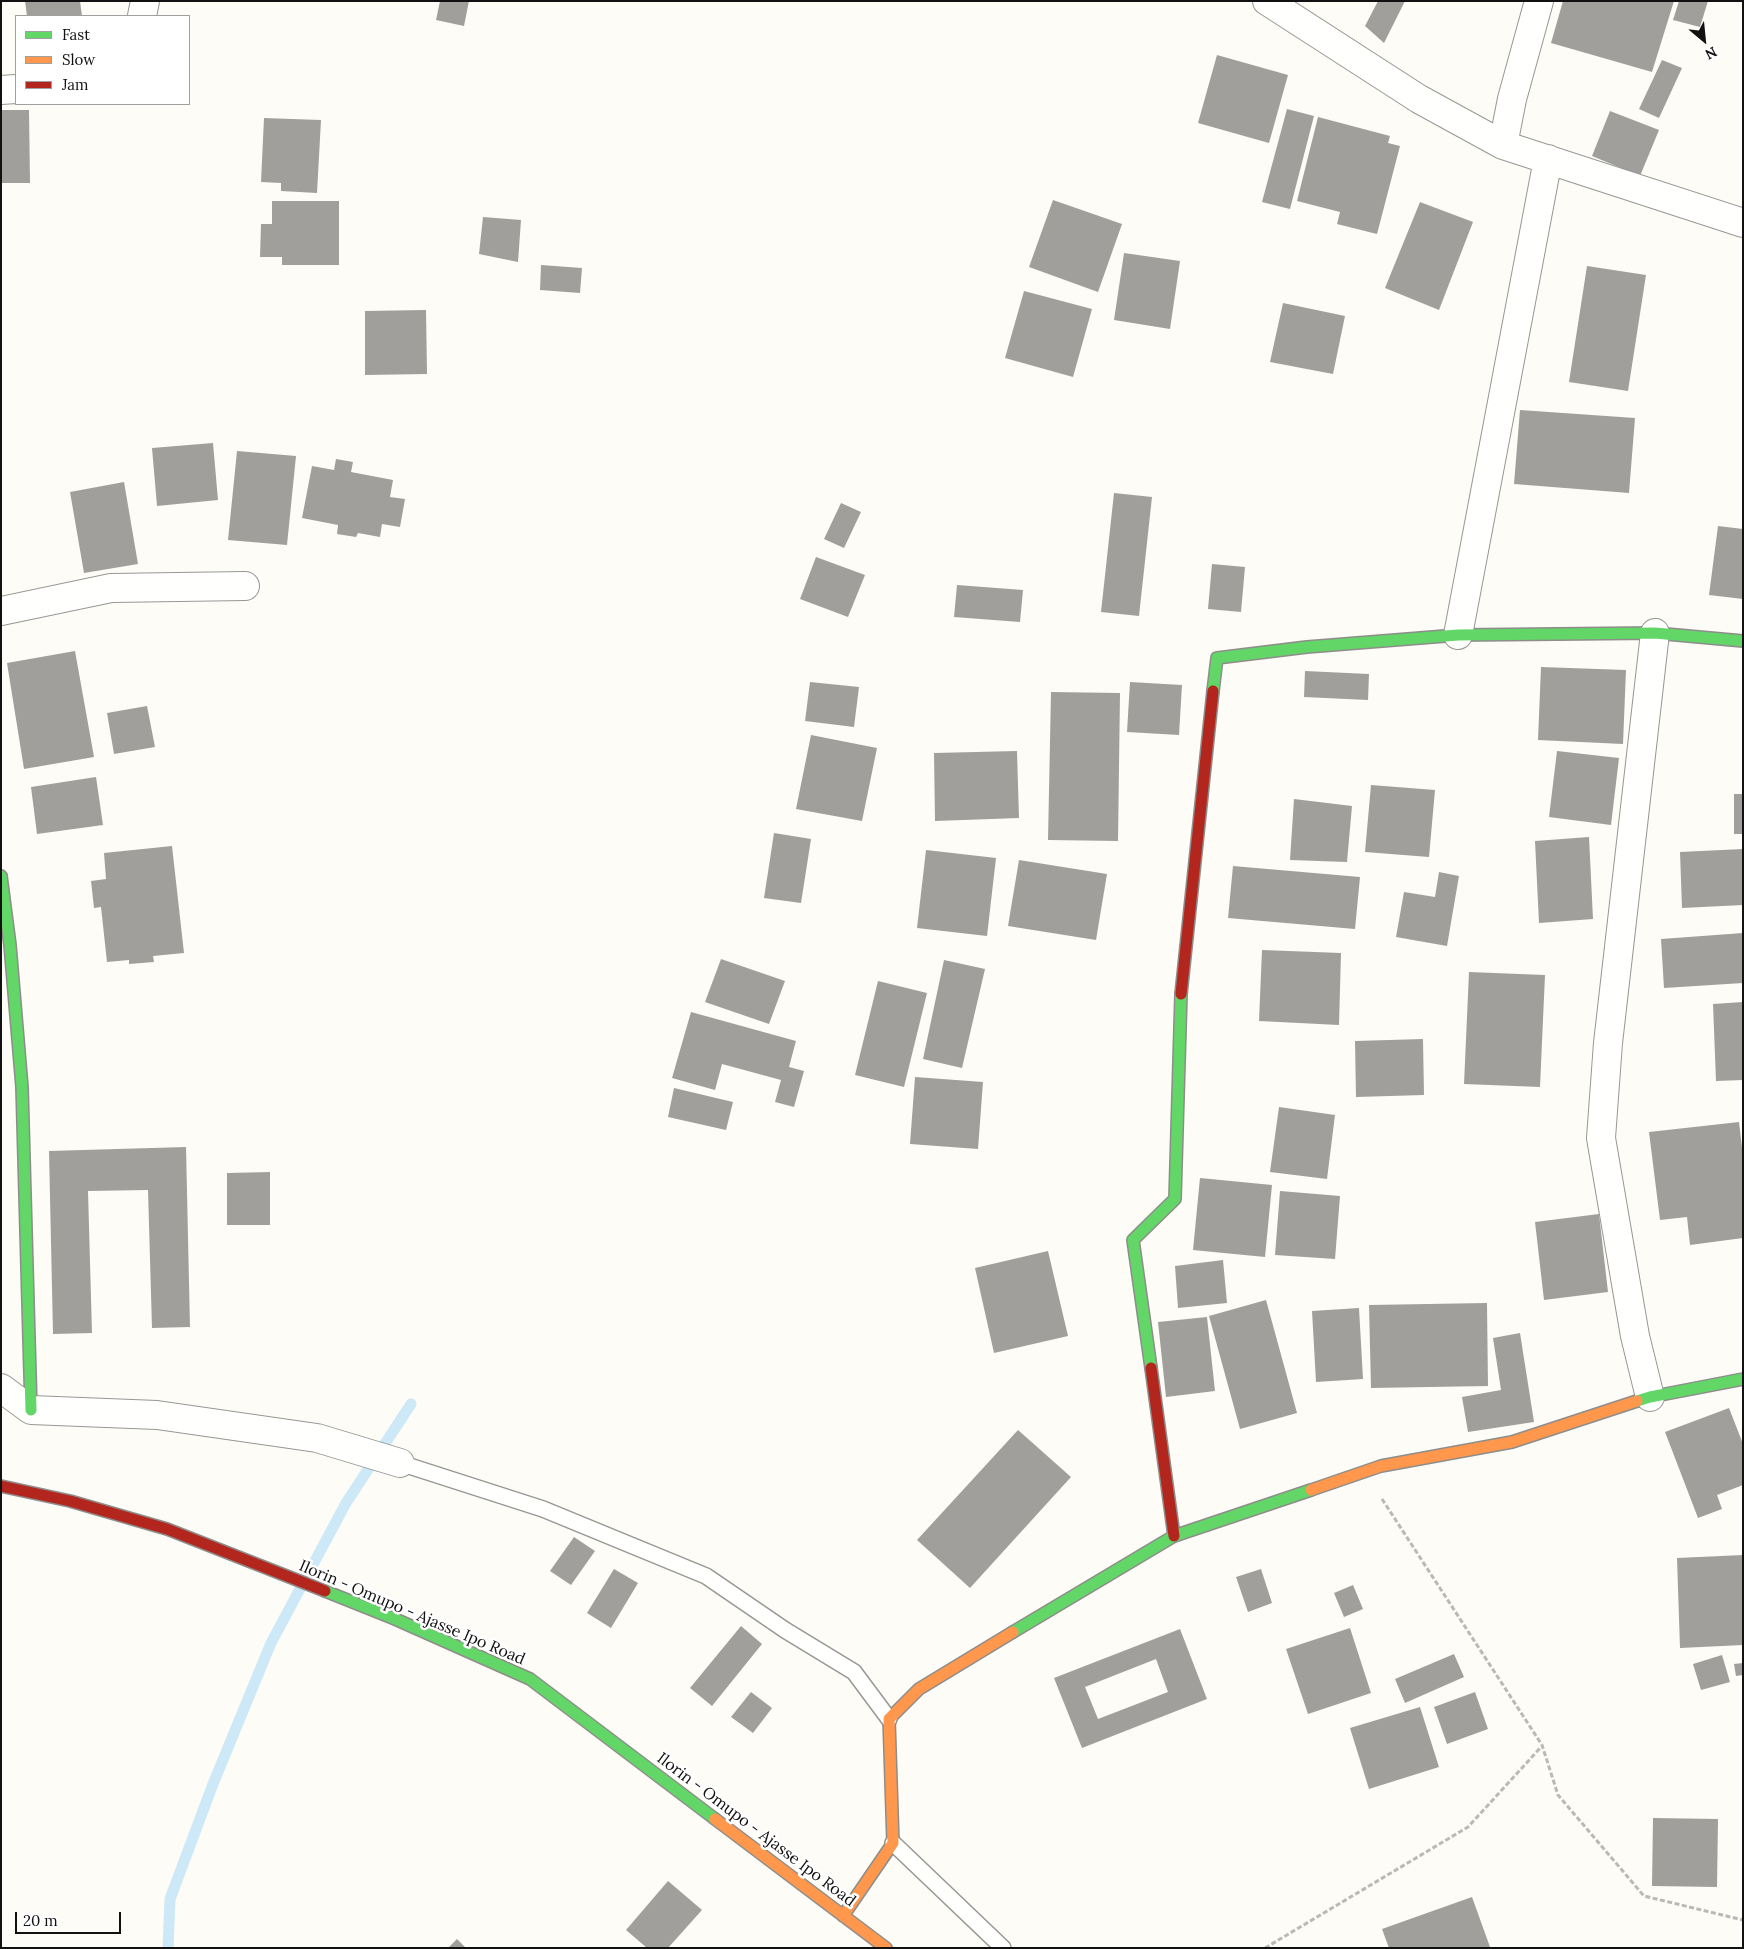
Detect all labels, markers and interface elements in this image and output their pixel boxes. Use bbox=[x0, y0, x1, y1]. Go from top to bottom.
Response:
legend bbox=[15, 15, 190, 105]
north arrow bbox=[1679, 15, 1729, 65]
text: Fast bbox=[62, 25, 90, 44]
text: N bbox=[1702, 43, 1720, 64]
text: Slow bbox=[62, 50, 95, 69]
text: Jam bbox=[62, 75, 89, 94]
street label: Ilorin - Omupo - Ajasse Ipo Road bbox=[296, 1557, 528, 1669]
street label: Ilorin - Omupo - Ajasse Ipo Road bbox=[653, 1749, 859, 1911]
scale bar bbox=[18, 1902, 124, 1934]
text: 20 m bbox=[23, 1911, 58, 1930]

